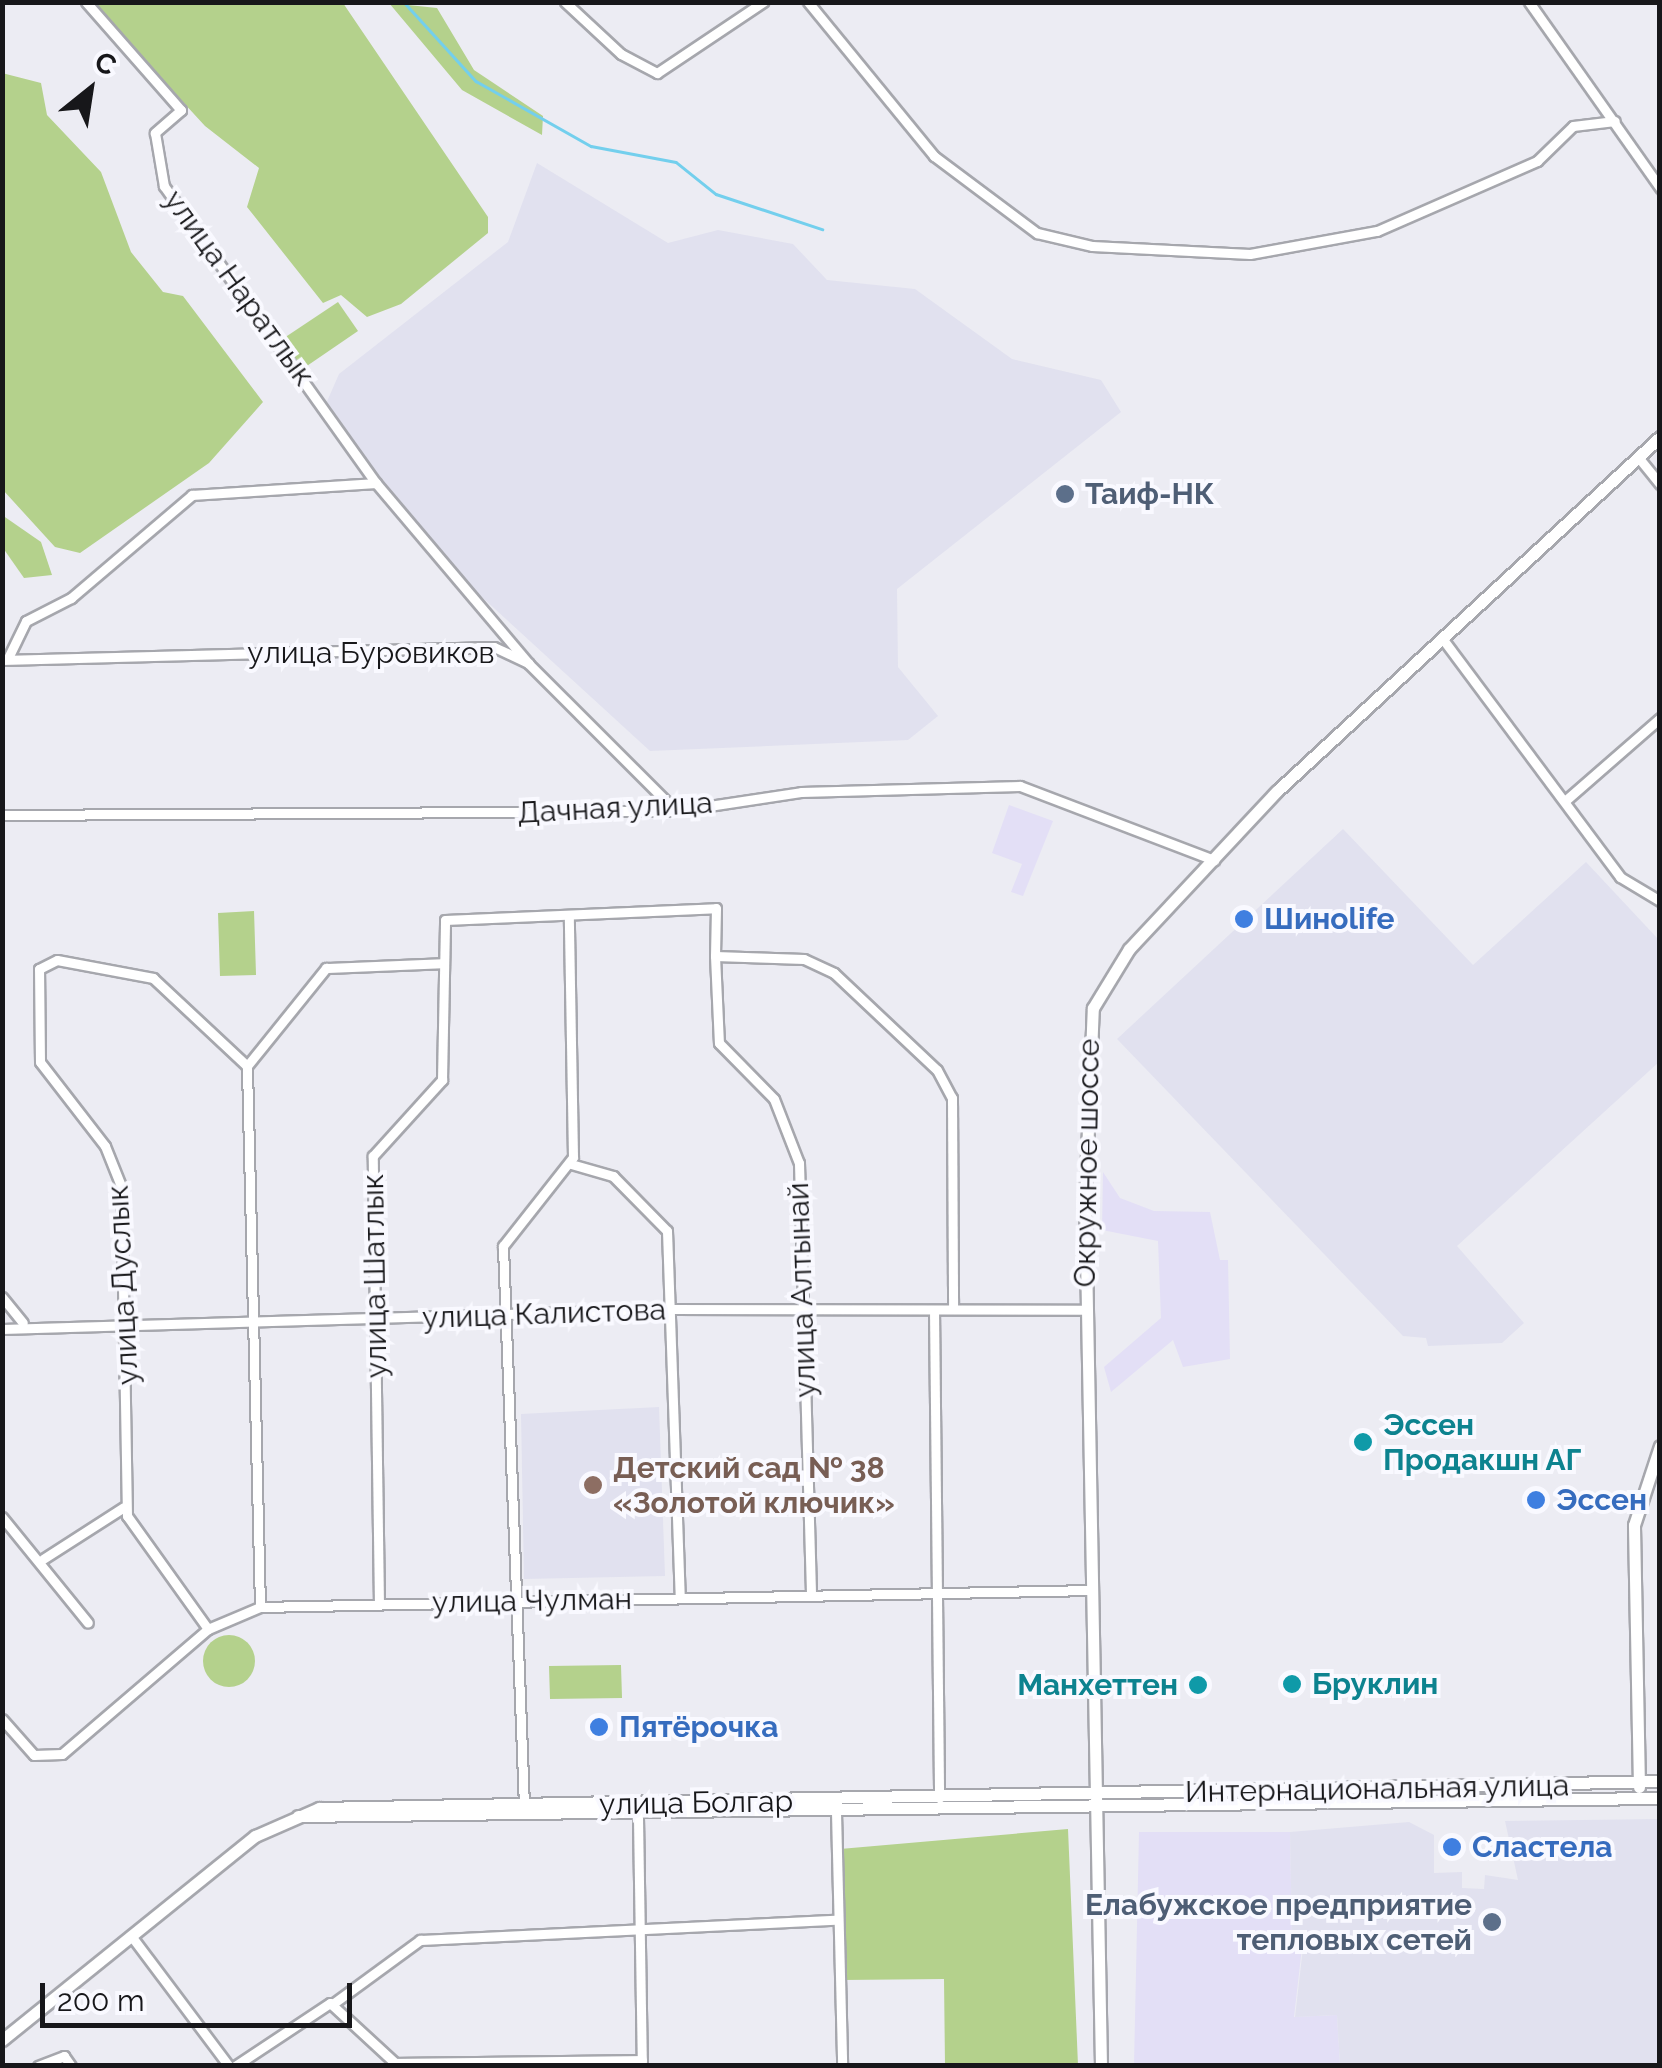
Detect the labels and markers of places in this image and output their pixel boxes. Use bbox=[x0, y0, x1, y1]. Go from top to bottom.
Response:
place label: Таиф-НК bbox=[1085, 476, 1215, 512]
marker: Таиф-НК bbox=[1054, 483, 1076, 505]
place label: Шиноlife bbox=[1264, 901, 1395, 937]
marker: Шиноlife bbox=[1233, 908, 1255, 930]
place label: Эссен Продакшн АГ bbox=[1383, 1407, 1583, 1478]
marker: Эссен Продакшн АГ bbox=[1352, 1431, 1374, 1453]
place label: Детский сад № 38 «Золотой ключик» bbox=[613, 1450, 895, 1520]
marker: Детский сад № 38 «Золотой ключик» bbox=[582, 1474, 604, 1496]
place label: Эссен bbox=[1556, 1482, 1647, 1518]
marker: Эссен bbox=[1525, 1489, 1547, 1511]
place label: Бруклин bbox=[1312, 1666, 1438, 1702]
place label: Манхеттен bbox=[1017, 1667, 1178, 1703]
marker: Бруклин bbox=[1281, 1673, 1303, 1695]
marker: Манхеттен bbox=[1187, 1674, 1209, 1696]
place label: Пятёрочка bbox=[619, 1709, 778, 1745]
marker: Пятёрочка bbox=[588, 1716, 610, 1738]
place label: Сластела bbox=[1472, 1829, 1613, 1865]
marker: Сластела bbox=[1441, 1836, 1463, 1858]
place label: Елабужское предприятие тепловых сетей bbox=[1085, 1887, 1472, 1958]
marker: Елабужское предприятие тепловых сетей bbox=[1481, 1911, 1503, 1933]

